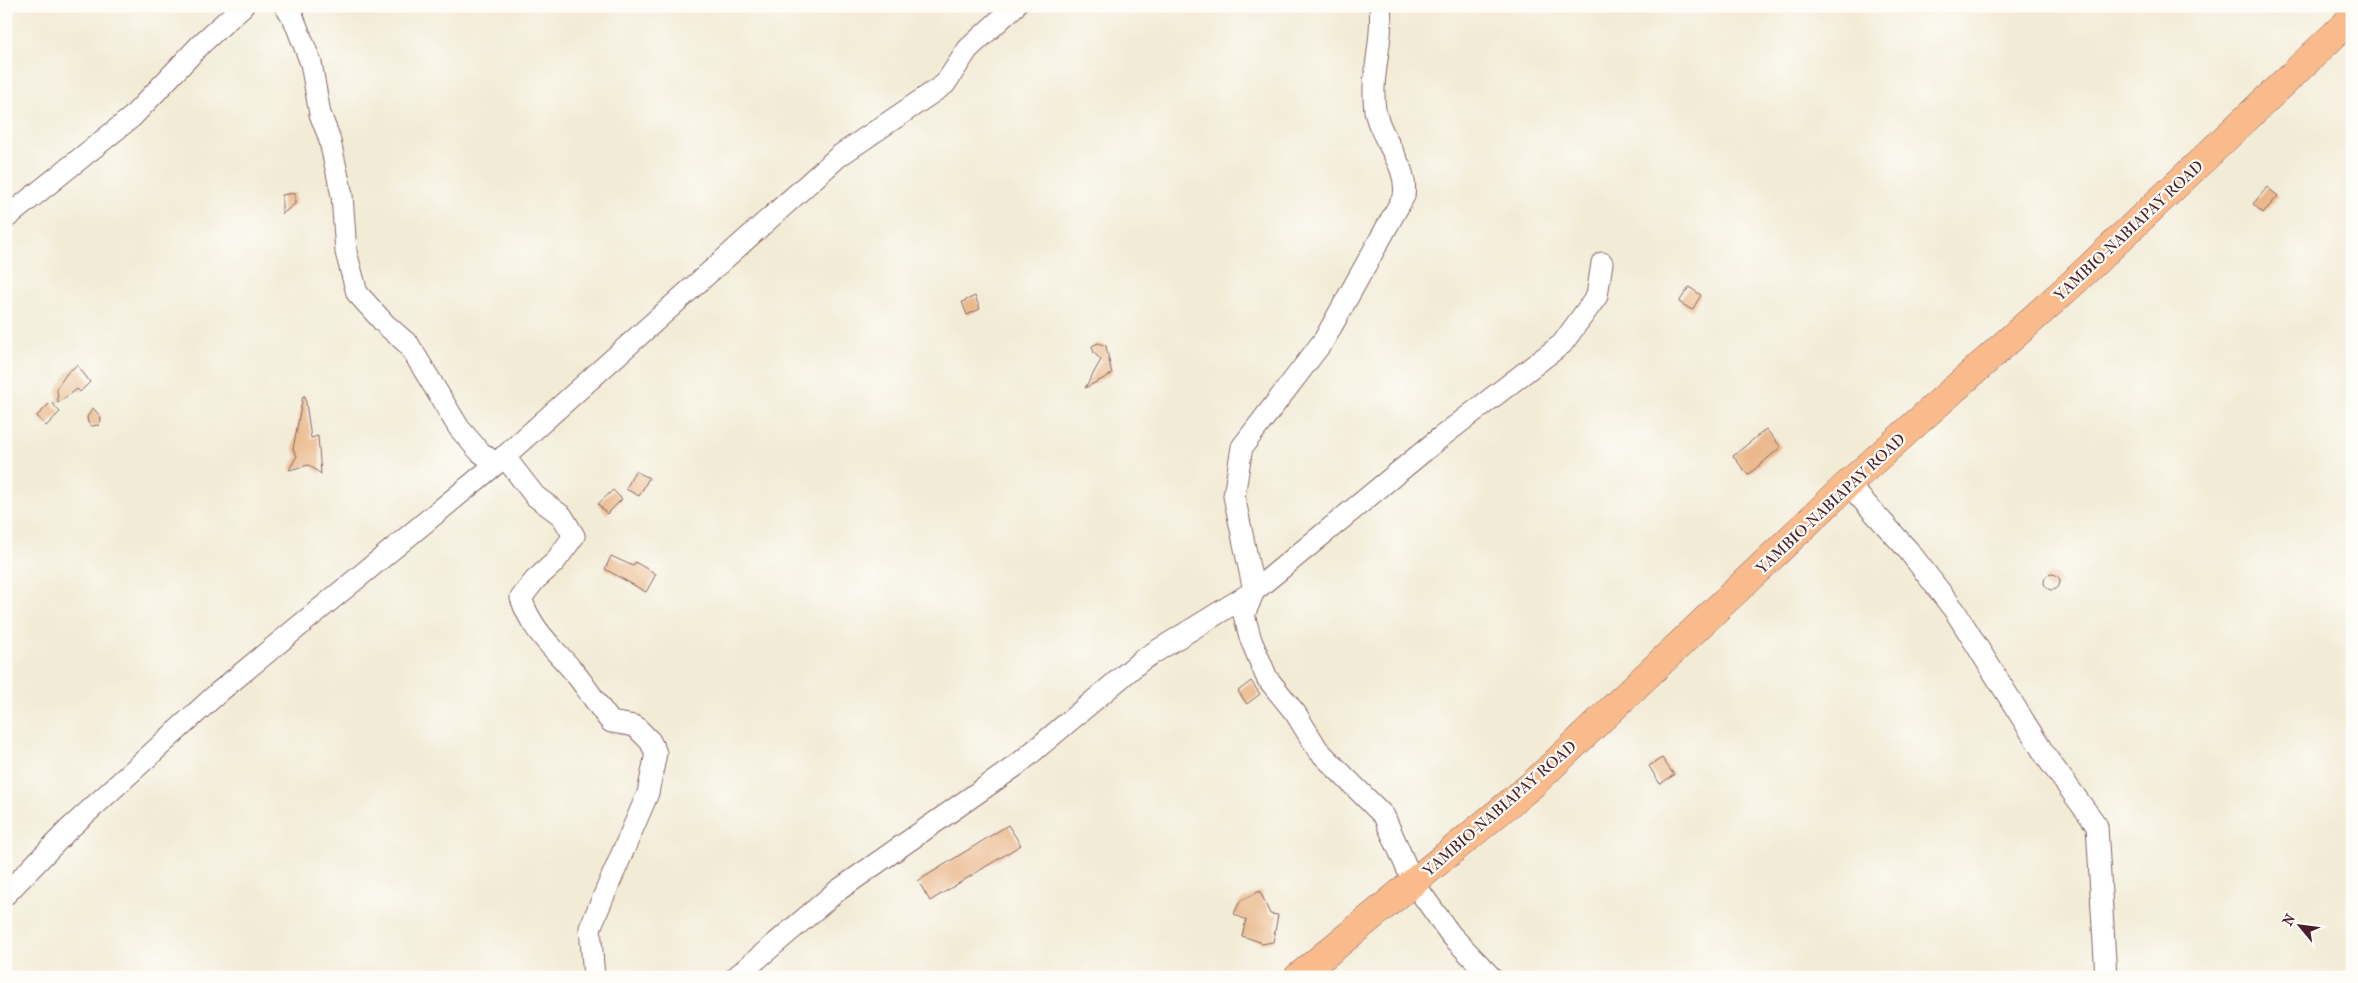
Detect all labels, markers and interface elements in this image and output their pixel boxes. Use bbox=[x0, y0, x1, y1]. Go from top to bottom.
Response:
street label: YAMBIO-NABIAPAY ROAD bbox=[2049, 156, 2207, 305]
street label: YAMBIO-NABIAPAY ROAD bbox=[1751, 429, 1909, 578]
street label: YAMBIO-NABIAPAY ROAD bbox=[1418, 737, 1580, 881]
north arrow bbox=[2276, 900, 2326, 950]
text: N bbox=[2279, 911, 2299, 929]

